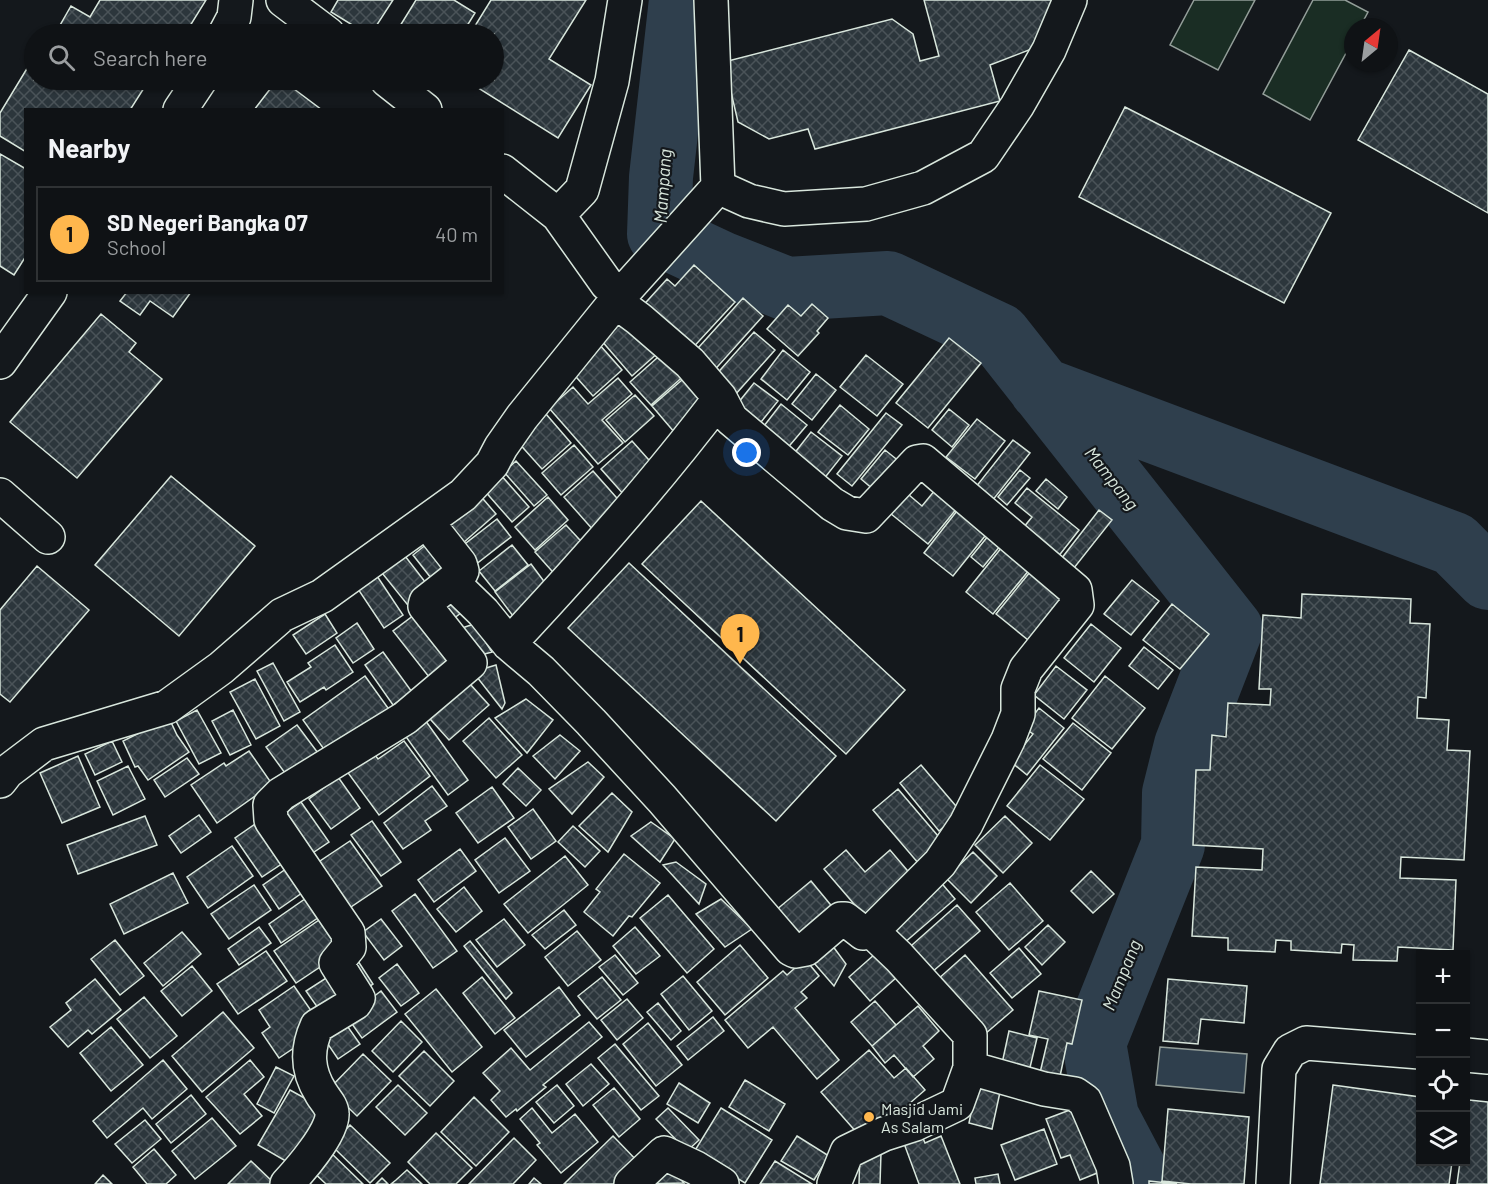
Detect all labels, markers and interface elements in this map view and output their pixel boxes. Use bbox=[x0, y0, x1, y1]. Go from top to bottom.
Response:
north arrow bbox=[1344, 18, 1398, 72]
search box bbox=[24, 24, 504, 90]
icon: search bbox=[45, 41, 78, 74]
text: Search here bbox=[93, 44, 207, 70]
text: Nearby bbox=[48, 132, 130, 163]
water label: Mampang bbox=[648, 148, 676, 224]
text: SD Negeri Bangka 07 bbox=[107, 209, 308, 235]
text: 1 bbox=[66, 222, 73, 246]
text: 40 m bbox=[435, 222, 478, 246]
text: School bbox=[107, 235, 166, 259]
your location bbox=[732, 438, 761, 467]
water label: Mampang bbox=[1080, 442, 1144, 514]
pin: 1 bbox=[720, 614, 760, 664]
water label: Mampang bbox=[1097, 936, 1145, 1014]
map controls bbox=[1416, 950, 1470, 1166]
button: + bbox=[1416, 950, 1470, 1004]
button: − bbox=[1416, 1004, 1470, 1058]
button: locate bbox=[1416, 1058, 1470, 1112]
place label: Masjid Jami As Salam bbox=[881, 1099, 963, 1136]
marker: Masjid Jami As Salam bbox=[862, 1110, 876, 1124]
button: layers bbox=[1416, 1112, 1470, 1166]

